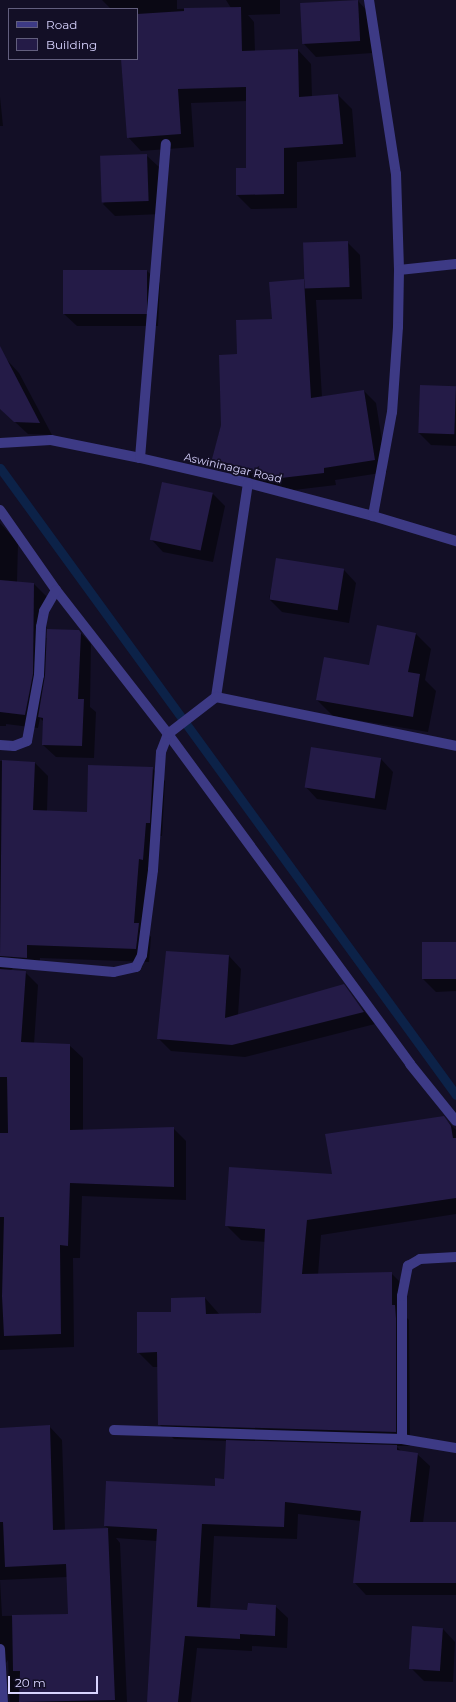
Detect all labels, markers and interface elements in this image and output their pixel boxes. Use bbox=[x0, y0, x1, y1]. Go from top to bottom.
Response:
legend bbox=[8, 8, 138, 60]
text: Road bbox=[46, 17, 77, 32]
text: Building bbox=[46, 37, 97, 52]
street label: Aswininagar Road bbox=[183, 450, 283, 486]
scale bar bbox=[10, 1668, 100, 1694]
text: 20 m bbox=[15, 1675, 46, 1690]

